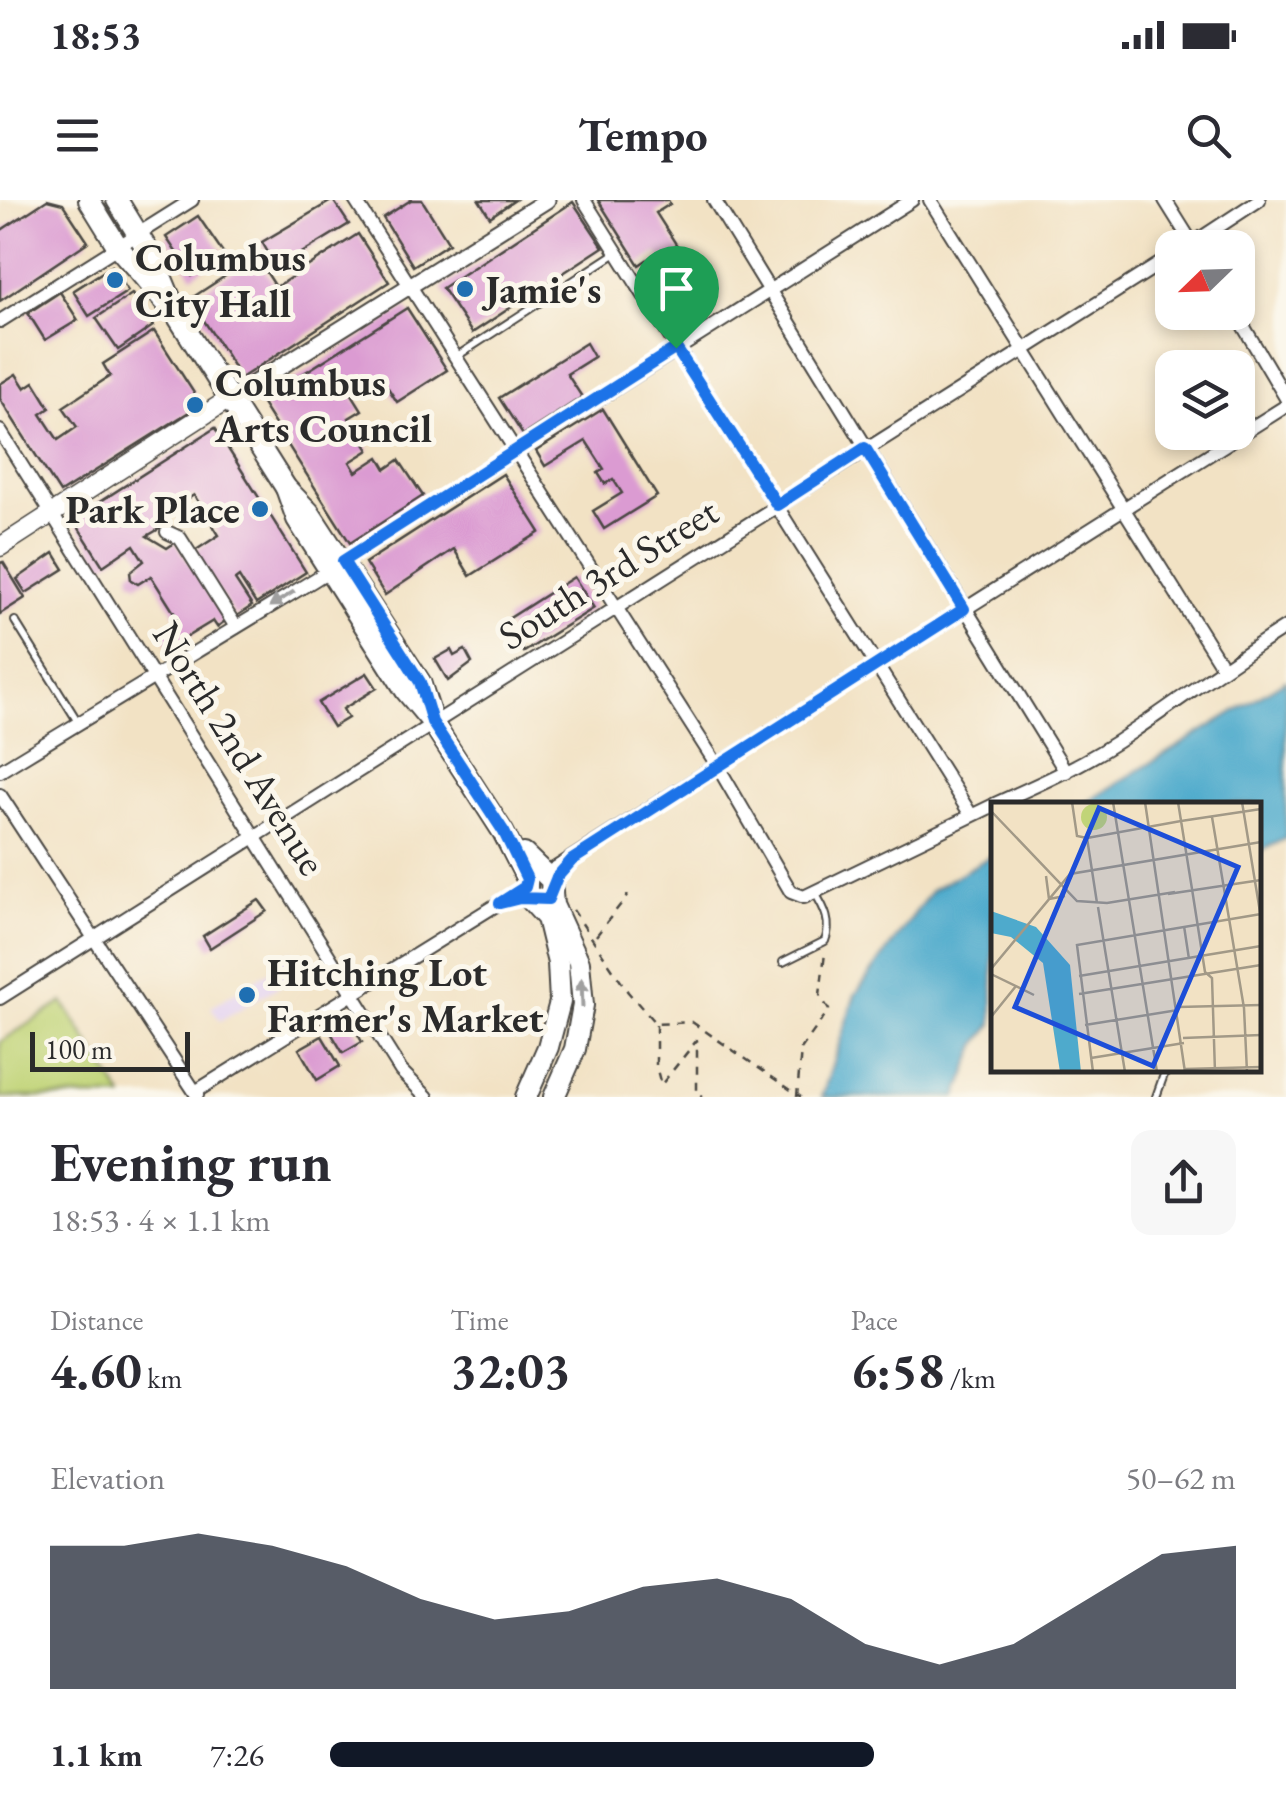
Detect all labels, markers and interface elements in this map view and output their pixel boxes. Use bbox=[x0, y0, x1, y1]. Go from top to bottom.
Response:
text: 18:53 bbox=[50, 11, 141, 60]
text: Tempo bbox=[578, 106, 708, 164]
icon: menu bbox=[50, 108, 105, 163]
icon: search bbox=[1181, 108, 1236, 163]
north arrow bbox=[1155, 230, 1255, 330]
map controls bbox=[1155, 230, 1255, 450]
place label: Columbus City Hall bbox=[135, 231, 306, 329]
pin bbox=[634, 246, 719, 349]
icon: arrive bbox=[649, 261, 704, 316]
place label: Jamie's bbox=[481, 263, 601, 315]
marker: Columbus City Hall bbox=[104, 269, 126, 291]
marker: Jamie's bbox=[454, 278, 476, 300]
button: layers bbox=[1155, 350, 1255, 450]
place label: Columbus Arts Council bbox=[214, 356, 432, 454]
marker: Columbus Arts Council bbox=[184, 394, 206, 416]
place label: Park Place bbox=[65, 483, 240, 535]
street label: South 3rd Street bbox=[489, 485, 728, 661]
marker: Park Place bbox=[249, 498, 271, 520]
one-way arrow bbox=[268, 590, 296, 607]
street label: North 2nd Avenue bbox=[141, 612, 339, 884]
inset map bbox=[991, 802, 1261, 1072]
place label: Hitching Lot Farmer's Market bbox=[267, 946, 544, 1044]
one-way arrow bbox=[574, 977, 590, 1009]
marker: Hitching Lot Farmer's Market bbox=[236, 984, 258, 1006]
scale bar bbox=[30, 1027, 190, 1071]
text: 100 m bbox=[45, 1031, 113, 1067]
text: Evening run bbox=[50, 1126, 332, 1197]
button: share bbox=[1131, 1130, 1236, 1235]
text: 18:53 · 4 × 1.1 km bbox=[50, 1199, 270, 1241]
text: Distance bbox=[50, 1302, 144, 1338]
text: Time bbox=[450, 1302, 509, 1338]
text: Pace bbox=[851, 1302, 898, 1338]
text: 4.60 bbox=[50, 1338, 142, 1403]
text: 32:03 bbox=[450, 1338, 570, 1403]
text: 6:58 bbox=[851, 1338, 944, 1403]
text: km bbox=[142, 1360, 182, 1396]
text: /km bbox=[944, 1360, 996, 1396]
text: Elevation bbox=[50, 1457, 165, 1499]
text: 50–62 m bbox=[1126, 1457, 1236, 1499]
text: 1.1 km bbox=[50, 1734, 143, 1776]
text: 7:26 bbox=[210, 1734, 264, 1776]

